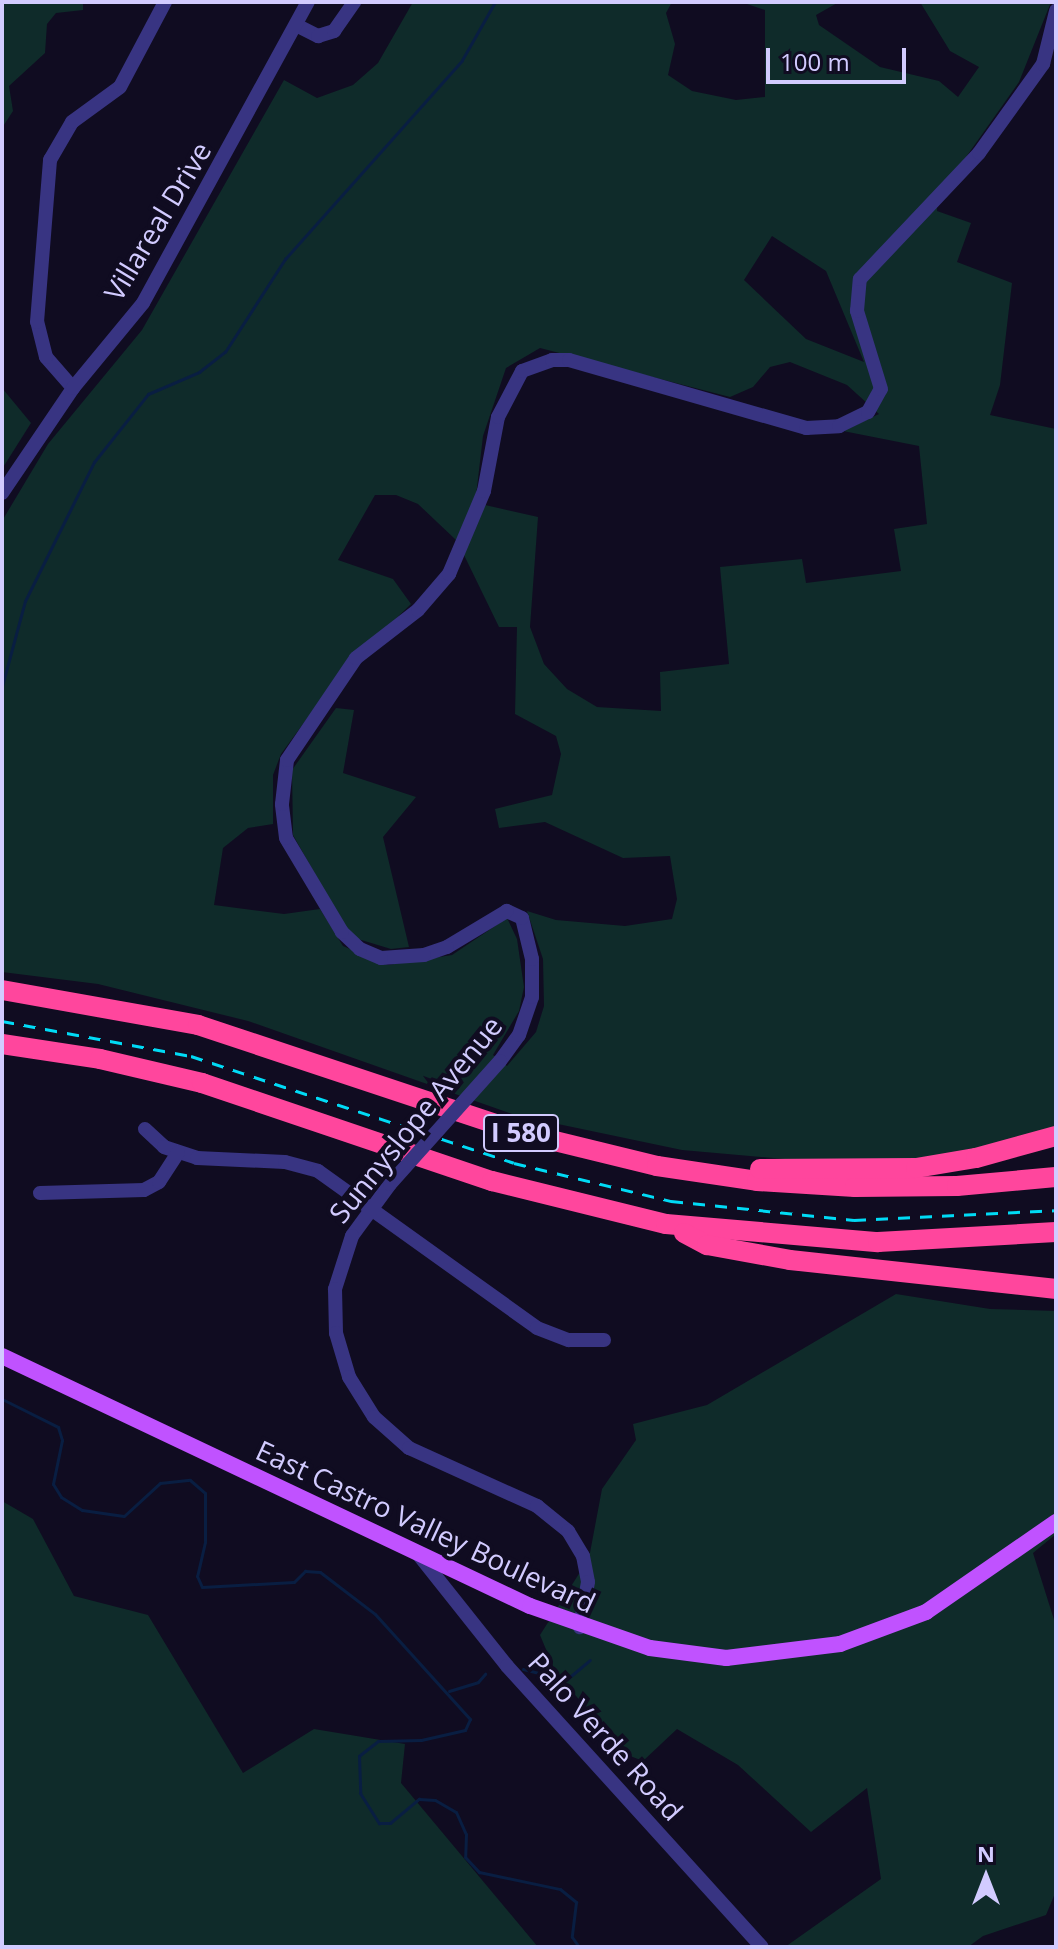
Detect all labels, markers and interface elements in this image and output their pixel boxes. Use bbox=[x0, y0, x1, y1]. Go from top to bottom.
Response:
scale bar bbox=[770, 32, 910, 82]
text: 100 m bbox=[780, 45, 850, 78]
street label: Villareal Drive bbox=[96, 136, 218, 306]
street label: Sunnyslope Avenue bbox=[321, 1009, 509, 1229]
road number: I 580 bbox=[483, 1111, 559, 1155]
street label: East Castro Valley Boulevard bbox=[251, 1433, 601, 1619]
street label: Palo Verde Road bbox=[522, 1645, 690, 1827]
north arrow bbox=[946, 1837, 1026, 1917]
text: N bbox=[977, 1838, 995, 1868]

